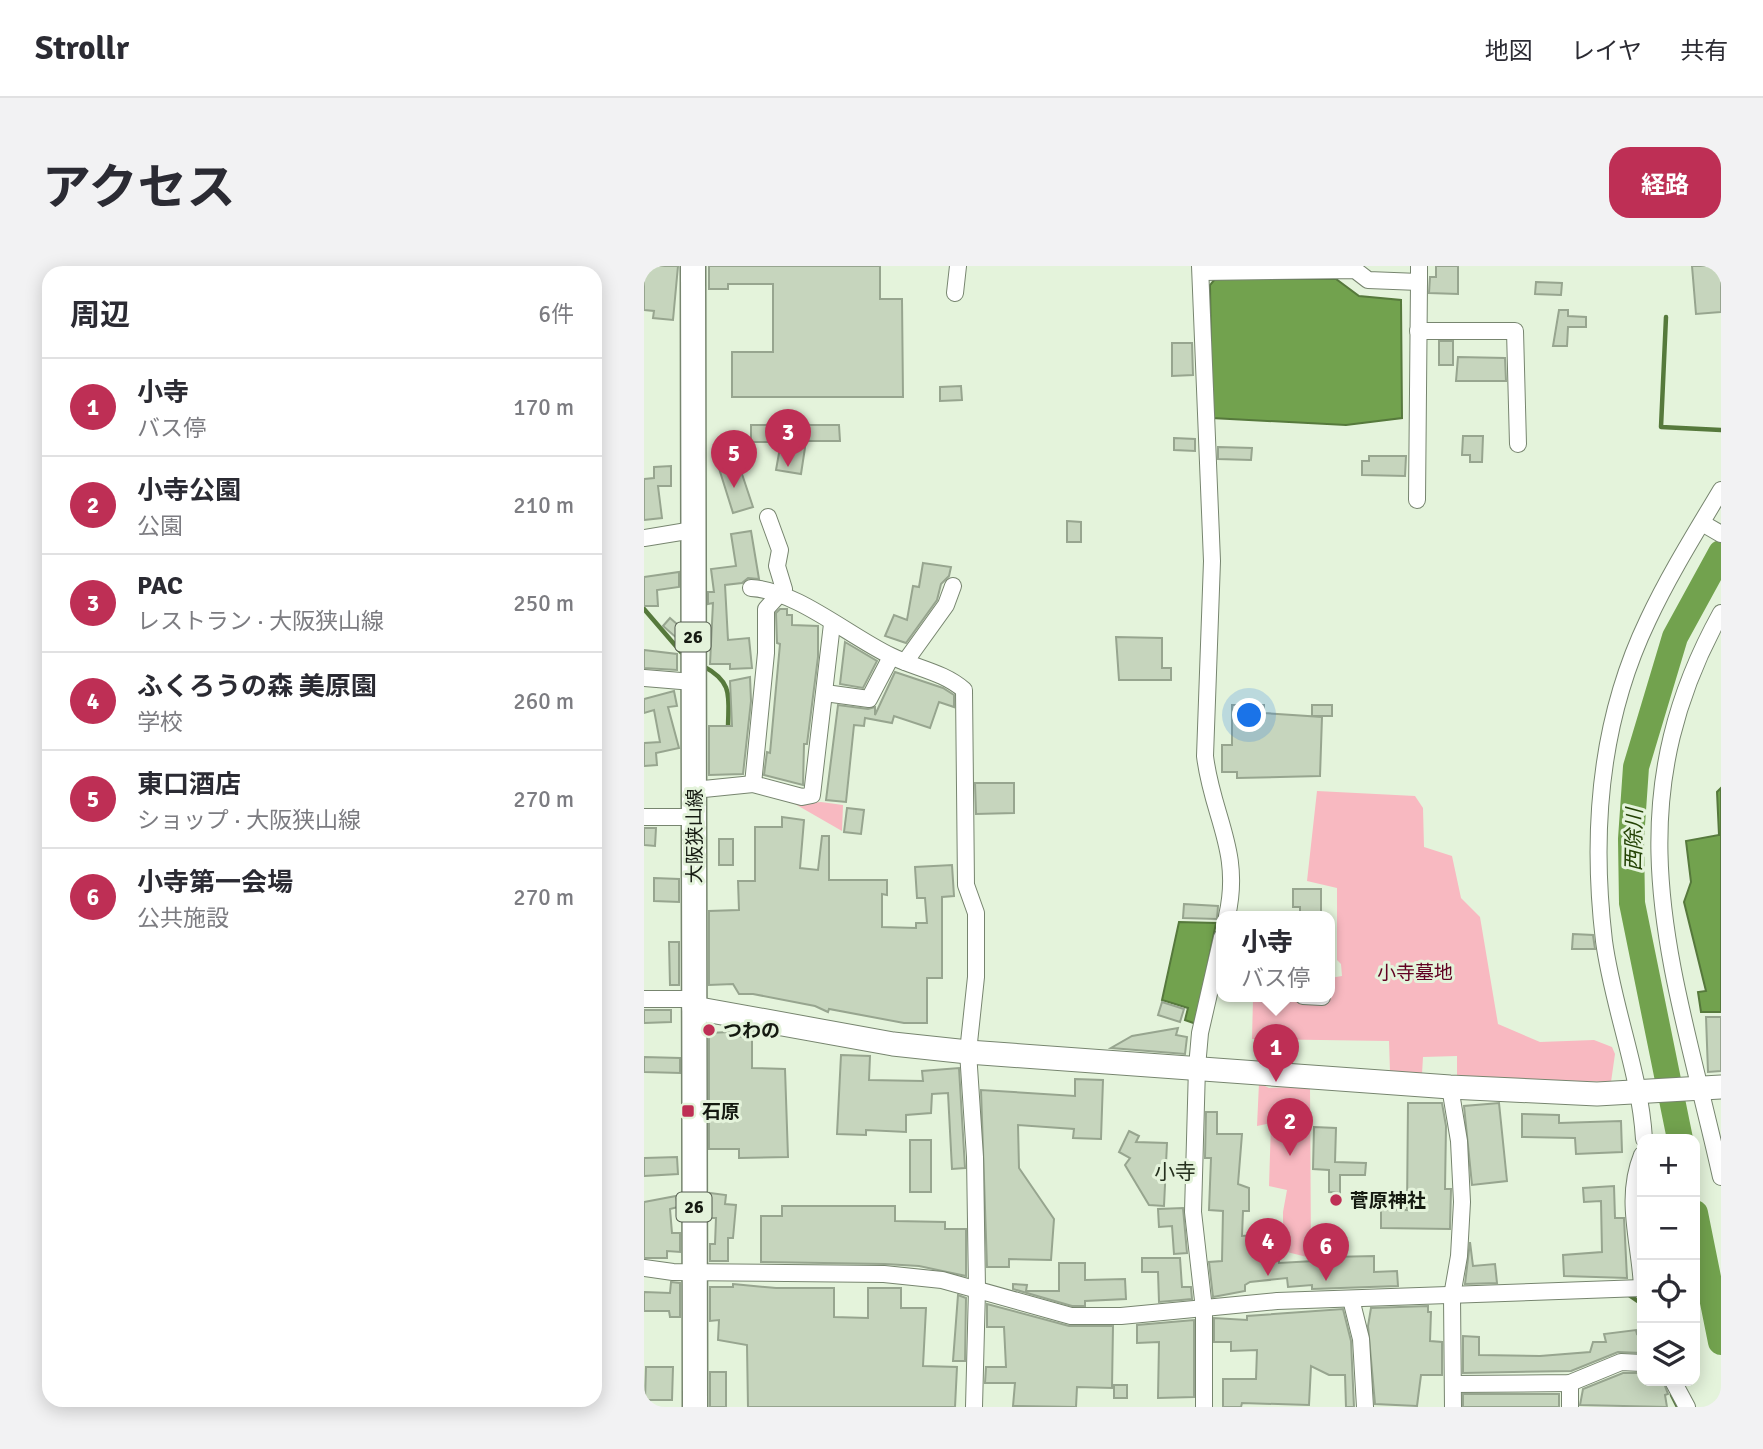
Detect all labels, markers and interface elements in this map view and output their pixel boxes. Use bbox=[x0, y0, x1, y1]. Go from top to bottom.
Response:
text: Strollr bbox=[35, 28, 129, 69]
text: 地図 bbox=[1485, 36, 1533, 66]
text: レイヤ bbox=[1571, 36, 1642, 66]
text: 共有 bbox=[1680, 36, 1728, 66]
button: 経路 bbox=[1609, 147, 1721, 218]
text: アクセス bbox=[42, 158, 236, 218]
text: 周辺 bbox=[70, 297, 130, 334]
text: 6件 bbox=[539, 300, 574, 329]
text: 小寺 bbox=[137, 377, 189, 409]
text: 1 bbox=[87, 393, 99, 422]
text: 170 m bbox=[513, 393, 574, 422]
pin: 3 bbox=[765, 409, 811, 467]
text: バス停 bbox=[137, 414, 206, 443]
pin: 5 bbox=[711, 430, 757, 488]
text: 小寺公園 bbox=[137, 475, 241, 507]
text: 2 bbox=[87, 491, 99, 520]
text: 210 m bbox=[513, 491, 574, 520]
text: 公園 bbox=[137, 512, 183, 541]
text: PAC bbox=[137, 570, 183, 602]
text: 3 bbox=[87, 589, 99, 618]
text: 250 m bbox=[513, 589, 574, 618]
text: レストラン · 大阪狭山線 bbox=[137, 607, 384, 636]
road number: 26 bbox=[676, 622, 710, 652]
text: ふくろうの森 美原園 bbox=[137, 671, 377, 703]
text: 4 bbox=[87, 687, 99, 716]
text: 260 m bbox=[513, 687, 574, 716]
your location bbox=[1232, 698, 1266, 732]
text: 学校 bbox=[137, 708, 183, 737]
text: 東口酒店 bbox=[137, 769, 241, 801]
text: 5 bbox=[87, 785, 99, 814]
text: 270 m bbox=[513, 785, 574, 814]
street label: 大阪狭山線 bbox=[683, 788, 707, 884]
text: ショップ · 大阪狭山線 bbox=[137, 806, 361, 835]
water label: 西除川 bbox=[1620, 806, 1648, 872]
text: 小寺第一会場 bbox=[137, 867, 293, 899]
text: 6 bbox=[87, 883, 99, 912]
text: 270 m bbox=[513, 883, 574, 912]
text: 公共施設 bbox=[137, 904, 229, 933]
popup bbox=[1216, 911, 1335, 1002]
text: 小寺 bbox=[1241, 927, 1293, 959]
park label: 小寺墓地 bbox=[1377, 961, 1453, 985]
text: バス停 bbox=[1241, 964, 1310, 993]
place label: つわの bbox=[723, 1019, 780, 1043]
marker: つわの bbox=[701, 1022, 717, 1038]
pin: 1 bbox=[1253, 1024, 1299, 1082]
pin: 2 bbox=[1267, 1098, 1313, 1156]
place label: 石原 bbox=[702, 1100, 740, 1124]
marker: 石原 bbox=[680, 1103, 696, 1119]
map controls bbox=[1637, 1134, 1700, 1386]
button: + bbox=[1637, 1134, 1700, 1197]
district label: 小寺 bbox=[1154, 1159, 1196, 1185]
place label: 菅原神社 bbox=[1350, 1189, 1426, 1213]
road number: 26 bbox=[676, 1192, 712, 1222]
marker: 菅原神社 bbox=[1328, 1192, 1344, 1208]
button: − bbox=[1637, 1197, 1700, 1260]
pin: 4 bbox=[1245, 1218, 1291, 1276]
pin: 6 bbox=[1303, 1223, 1349, 1281]
button: locate bbox=[1637, 1260, 1700, 1323]
button: layers bbox=[1637, 1323, 1700, 1386]

